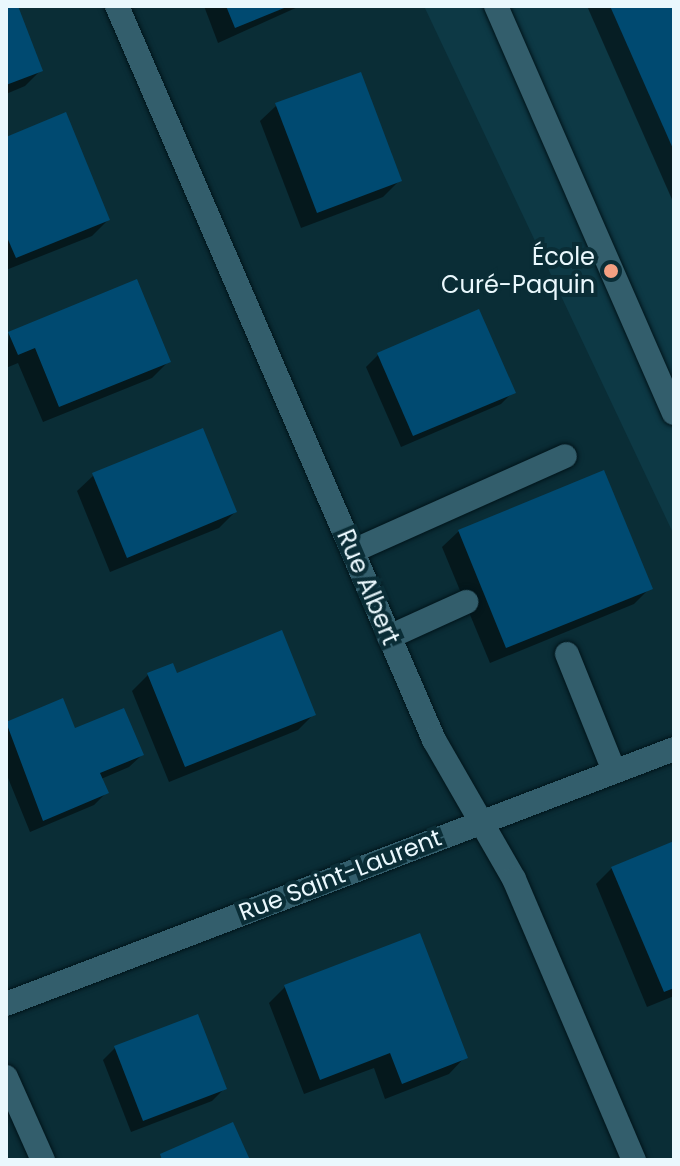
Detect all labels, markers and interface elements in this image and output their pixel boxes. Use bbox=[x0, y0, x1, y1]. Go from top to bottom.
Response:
place label: École Curé-Paquin bbox=[441, 243, 595, 299]
marker: École Curé-Paquin bbox=[602, 262, 620, 280]
street label: Rue Albert bbox=[331, 525, 405, 649]
street label: Rue Saint-Laurent bbox=[235, 823, 445, 927]

